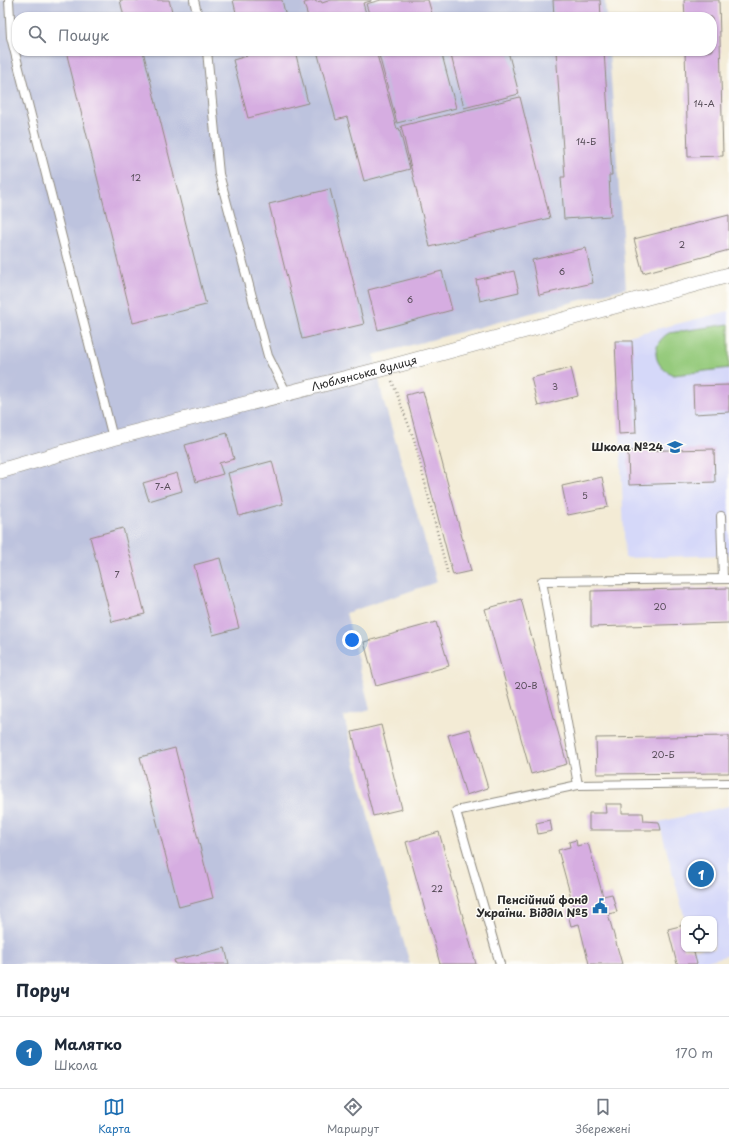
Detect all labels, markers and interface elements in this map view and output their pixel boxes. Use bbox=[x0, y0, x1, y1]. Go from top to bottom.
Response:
search box bbox=[12, 12, 717, 56]
icon: search bbox=[26, 23, 48, 45]
text: Пошук bbox=[58, 23, 109, 46]
house number: 14-А bbox=[693, 96, 715, 110]
house number: 14-Б bbox=[576, 134, 596, 148]
house number: 12 bbox=[131, 170, 141, 184]
house number: 2 bbox=[679, 237, 685, 251]
house number: 6 bbox=[559, 264, 565, 278]
house number: 6 bbox=[407, 292, 413, 306]
street label: Люблянська вулиця bbox=[309, 351, 419, 395]
house number: 3 bbox=[552, 379, 558, 393]
place label: Школа №24 bbox=[592, 438, 663, 455]
school or university icon: Школа №24 bbox=[666, 438, 684, 456]
house number: 7-А bbox=[155, 479, 171, 493]
house number: 5 bbox=[582, 488, 588, 502]
house number: 7 bbox=[114, 567, 120, 581]
house number: 20 bbox=[654, 599, 667, 613]
your location bbox=[342, 630, 362, 650]
house number: 20-В bbox=[514, 678, 538, 692]
house number: 20-Б bbox=[651, 747, 675, 761]
pin: 1 bbox=[688, 859, 714, 889]
house number: 22 bbox=[431, 881, 443, 895]
place label: Пенсійний фонд України. Відділ №5 bbox=[476, 891, 588, 921]
public building icon: Пенсійний фонд України. Відділ №5 bbox=[591, 897, 609, 915]
map controls bbox=[681, 916, 717, 952]
button: locate bbox=[681, 916, 717, 952]
text: Поруч bbox=[16, 977, 70, 1003]
text: Малятко bbox=[54, 1032, 122, 1055]
text: 1 bbox=[26, 1043, 32, 1062]
text: 170 m bbox=[675, 1043, 713, 1062]
text: Школа bbox=[54, 1055, 98, 1074]
tab: Карта bbox=[98, 1096, 131, 1137]
tab: Маршрут bbox=[327, 1096, 379, 1137]
tab: Збережені bbox=[575, 1096, 631, 1137]

